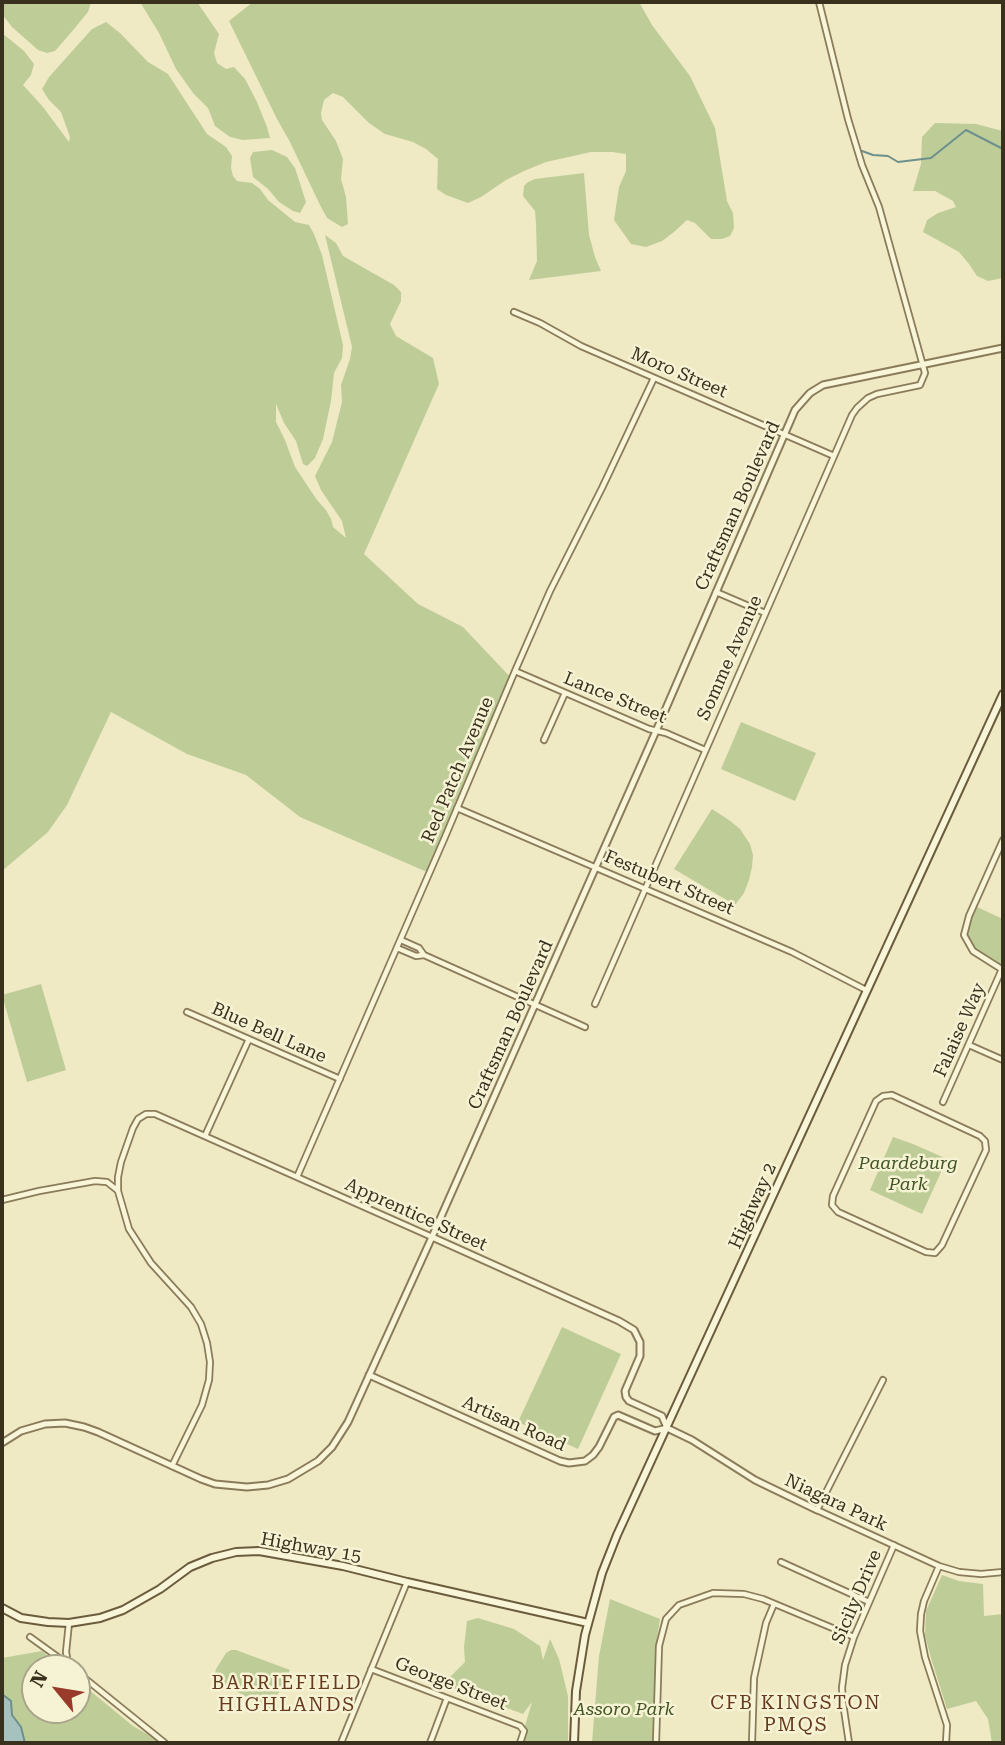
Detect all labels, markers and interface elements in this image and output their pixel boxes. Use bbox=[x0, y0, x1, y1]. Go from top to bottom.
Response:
street label: Moro Street bbox=[628, 343, 730, 403]
street label: Craftsman Boulevard bbox=[691, 418, 785, 594]
street label: Somme Avenue bbox=[693, 592, 767, 724]
street label: Lance Street bbox=[561, 668, 669, 728]
street label: Red Patch Avenue bbox=[418, 694, 498, 846]
street label: Festubert Street bbox=[601, 846, 737, 920]
street label: Craftsman Boulevard bbox=[464, 937, 558, 1113]
street label: Falaise Way bbox=[930, 979, 990, 1081]
street label: Blue Bell Lane bbox=[208, 998, 330, 1068]
park label: Paardeburg Park bbox=[858, 1153, 958, 1196]
street label: Highway 2 bbox=[725, 1160, 781, 1252]
street label: Apprentice Street bbox=[342, 1174, 490, 1256]
street label: Artisan Road bbox=[459, 1391, 569, 1457]
street label: Niagara Park bbox=[781, 1470, 891, 1536]
street label: Highway 15 bbox=[259, 1529, 363, 1567]
street label: Sicily Drive bbox=[827, 1547, 887, 1647]
street label: George Street bbox=[392, 1653, 510, 1715]
north arrow bbox=[21, 1654, 91, 1724]
text: N bbox=[25, 1667, 53, 1691]
district label: BARRIEFIELD HIGHLANDS bbox=[213, 1672, 361, 1716]
district label: CFB KINGSTON PMQS bbox=[712, 1692, 880, 1736]
park label: Assoro Park bbox=[574, 1699, 674, 1721]

